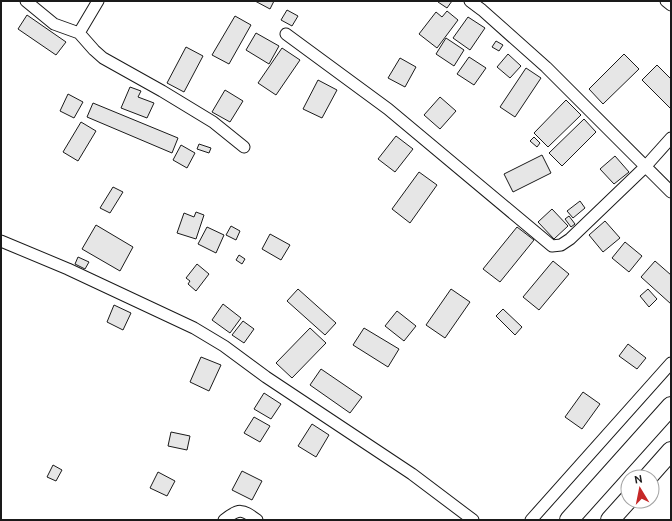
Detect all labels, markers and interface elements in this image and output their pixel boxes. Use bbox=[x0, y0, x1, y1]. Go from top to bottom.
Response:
north arrow bbox=[620, 469, 660, 509]
text: N bbox=[633, 473, 643, 486]

